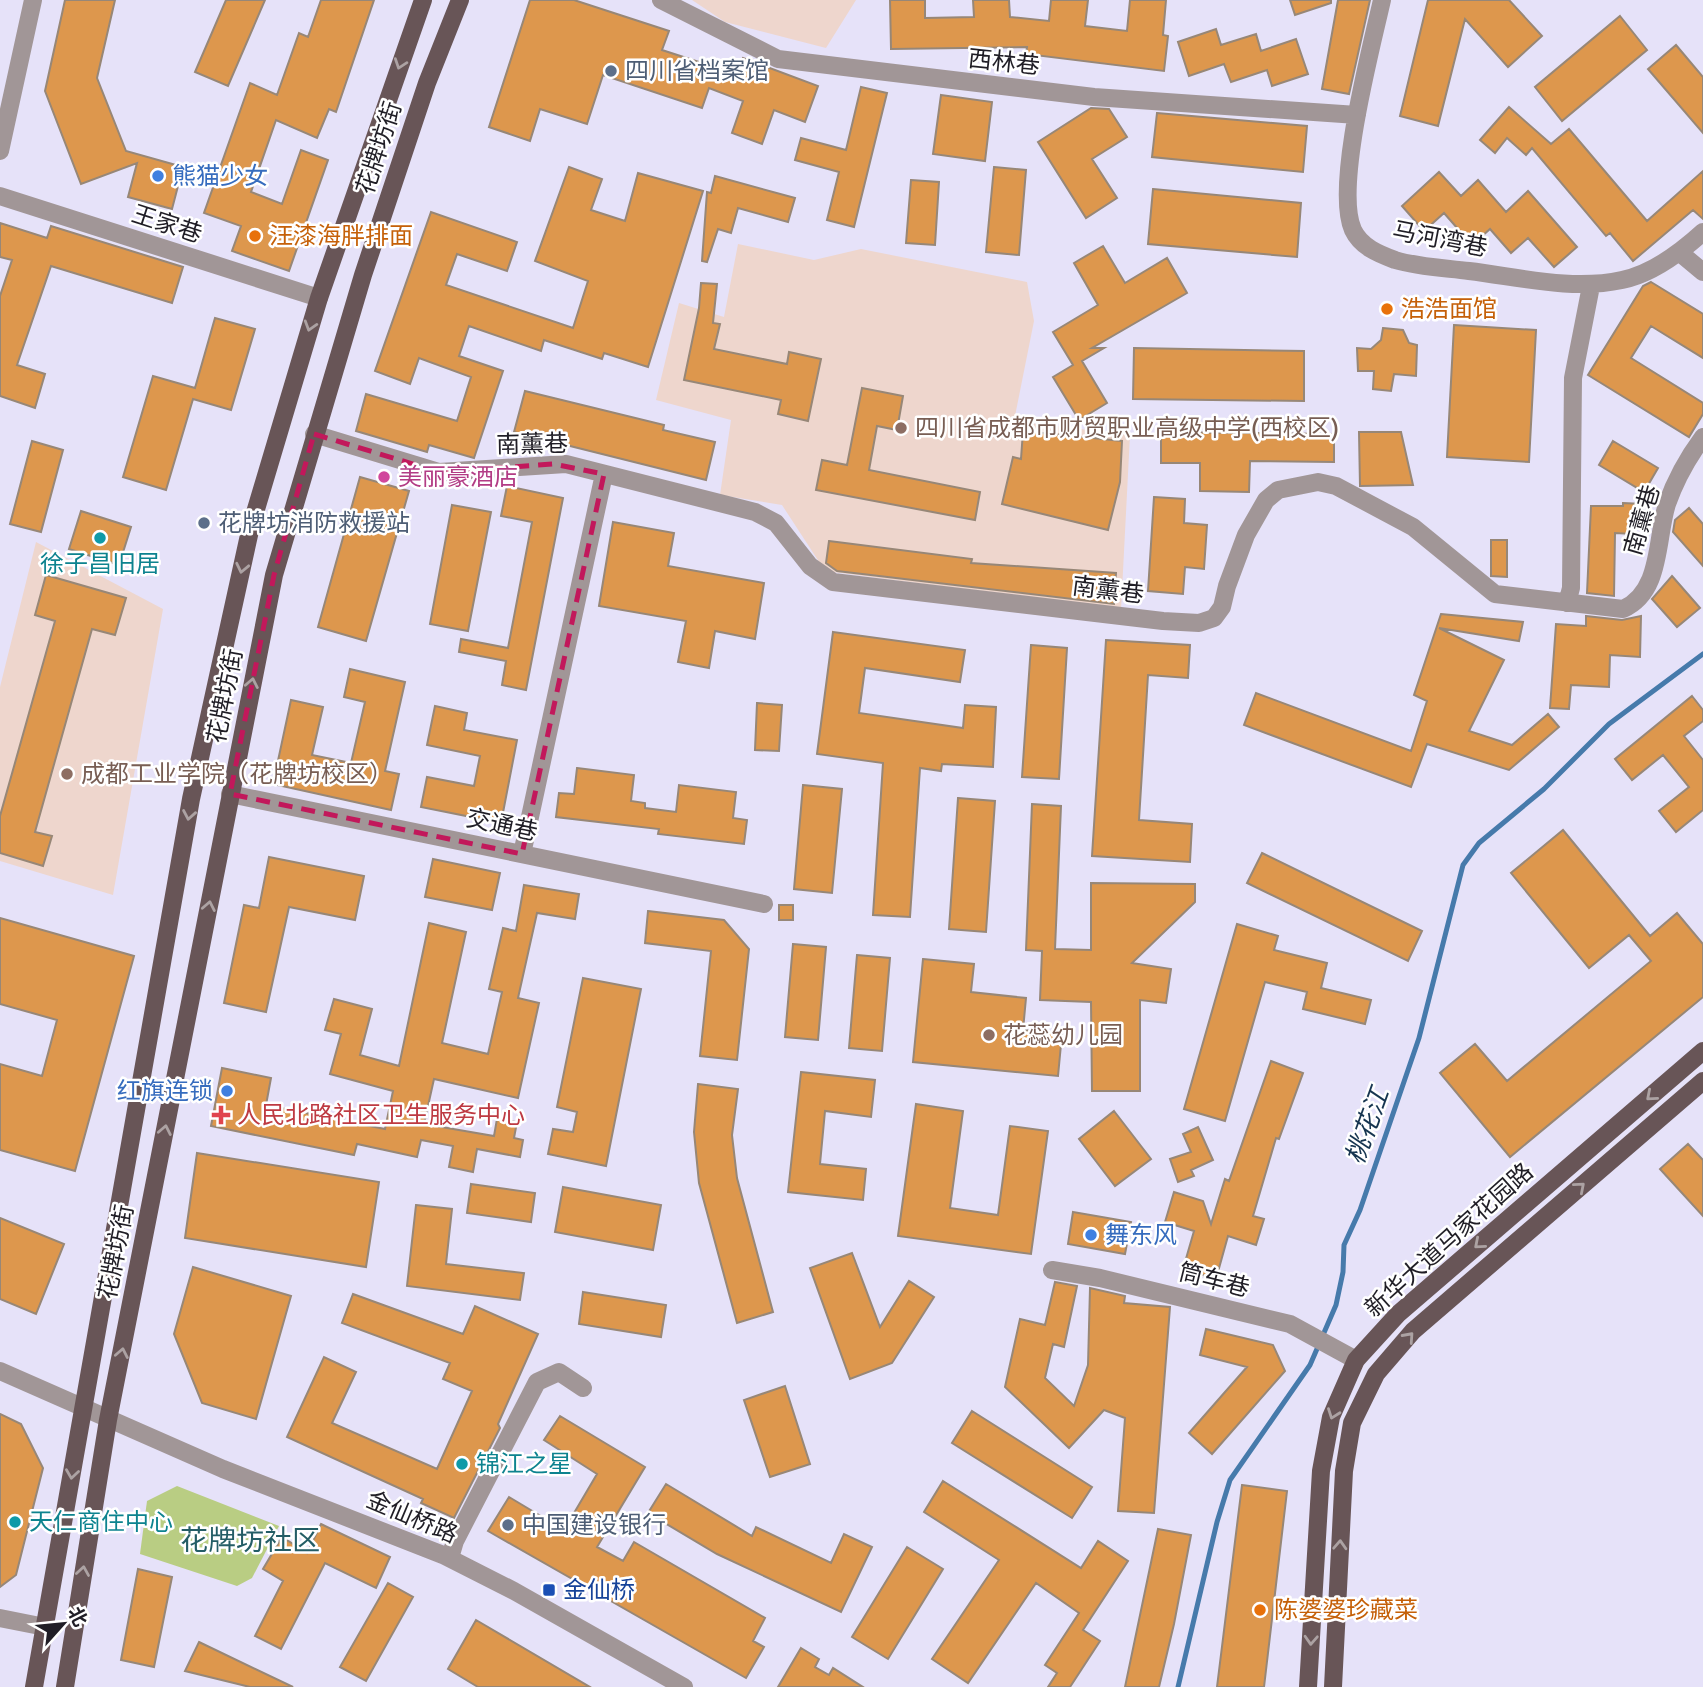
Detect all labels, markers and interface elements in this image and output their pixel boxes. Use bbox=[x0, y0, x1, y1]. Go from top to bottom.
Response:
street label: 西林巷 bbox=[967, 43, 1041, 81]
place label: 四川省档案馆 bbox=[625, 56, 769, 86]
one-way arrow bbox=[394, 58, 408, 70]
marker: 四川省档案馆 bbox=[603, 63, 619, 79]
street label: 花牌坊街 bbox=[350, 98, 408, 198]
place label: 熊猫少女 bbox=[172, 161, 268, 191]
marker: 熊猫少女 bbox=[150, 168, 166, 184]
street label: 王家巷 bbox=[128, 199, 206, 249]
street label: 马河湾巷 bbox=[1390, 215, 1490, 263]
place label: 汪漆海胖排面 bbox=[269, 221, 413, 251]
marker: 汪漆海胖排面 bbox=[247, 228, 263, 244]
place label: 浩浩面馆 bbox=[1401, 294, 1497, 324]
marker: 浩浩面馆 bbox=[1379, 301, 1395, 317]
one-way arrow bbox=[304, 320, 319, 332]
place label: 四川省成都市财贸职业高级中学(西校区) bbox=[915, 413, 1339, 443]
marker: 四川省成都市财贸职业高级中学(西校区) bbox=[893, 420, 909, 436]
street label: 南薰巷 bbox=[496, 428, 568, 460]
place label: 美丽豪酒店 bbox=[398, 462, 518, 492]
marker: 美丽豪酒店 bbox=[376, 469, 392, 485]
street label: 南薰巷 bbox=[1618, 481, 1666, 559]
place label: 花牌坊消防救援站 bbox=[218, 508, 410, 538]
marker: 花牌坊消防救援站 bbox=[196, 515, 212, 531]
marker: 徐子昌旧居 bbox=[92, 530, 108, 546]
place label: 徐子昌旧居 bbox=[40, 549, 160, 579]
one-way arrow bbox=[235, 562, 250, 574]
street label: 南薰巷 bbox=[1070, 571, 1146, 609]
street label: 花牌坊街 bbox=[201, 646, 249, 746]
one-way arrow bbox=[244, 677, 259, 689]
place label: 成都工业学院（花牌坊校区） bbox=[81, 759, 393, 789]
marker: 成都工业学院（花牌坊校区） bbox=[59, 766, 75, 782]
street label: 交通巷 bbox=[464, 803, 540, 847]
one-way arrow bbox=[182, 809, 197, 821]
one-way arrow bbox=[200, 900, 215, 912]
place label: 花蕊幼儿园 bbox=[1003, 1020, 1123, 1050]
marker: 花蕊幼儿园 bbox=[981, 1027, 997, 1043]
place label: 红旗连锁 bbox=[117, 1076, 213, 1106]
water label: 桃花江 bbox=[1340, 1081, 1397, 1168]
marker: 红旗连锁 bbox=[219, 1083, 235, 1099]
one-way arrow bbox=[1647, 1088, 1660, 1100]
place label: 人民北路社区卫生服务中心 bbox=[237, 1100, 525, 1130]
marker: 人民北路社区卫生服务中心 bbox=[211, 1105, 231, 1125]
one-way arrow bbox=[157, 1124, 172, 1136]
street label: 新华大道马家花园路 bbox=[1359, 1157, 1539, 1323]
one-way arrow bbox=[1572, 1183, 1585, 1195]
street label: 花牌坊街 bbox=[92, 1202, 140, 1302]
place label: 舞东风 bbox=[1105, 1220, 1177, 1250]
marker: 舞东风 bbox=[1083, 1227, 1099, 1243]
one-way arrow bbox=[1474, 1236, 1487, 1248]
street label: 筒车巷 bbox=[1175, 1257, 1253, 1303]
one-way arrow bbox=[1401, 1332, 1413, 1345]
one-way arrow bbox=[113, 1347, 128, 1359]
one-way arrow bbox=[1327, 1407, 1341, 1419]
place label: 锦江之星 bbox=[476, 1449, 572, 1479]
marker: 锦江之星 bbox=[454, 1456, 470, 1472]
one-way arrow bbox=[65, 1468, 80, 1480]
street label: 金仙桥路 bbox=[362, 1484, 462, 1550]
place label: 天仁商住中心 bbox=[29, 1507, 173, 1537]
place label: 中国建设银行 bbox=[522, 1510, 666, 1540]
marker: 天仁商住中心 bbox=[7, 1514, 23, 1530]
marker: 中国建设银行 bbox=[500, 1517, 516, 1533]
district label: 花牌坊社区 bbox=[180, 1524, 320, 1558]
one-way arrow bbox=[1332, 1540, 1347, 1551]
one-way arrow bbox=[75, 1565, 90, 1577]
place label: 金仙桥 bbox=[563, 1575, 635, 1605]
marker: 金仙桥 bbox=[541, 1582, 557, 1598]
north arrow bbox=[28, 1589, 98, 1659]
place label: 陈婆婆珍藏菜 bbox=[1274, 1595, 1418, 1625]
marker: 陈婆婆珍藏菜 bbox=[1252, 1602, 1268, 1618]
text: 北 bbox=[62, 1603, 92, 1631]
one-way arrow bbox=[1304, 1634, 1319, 1645]

